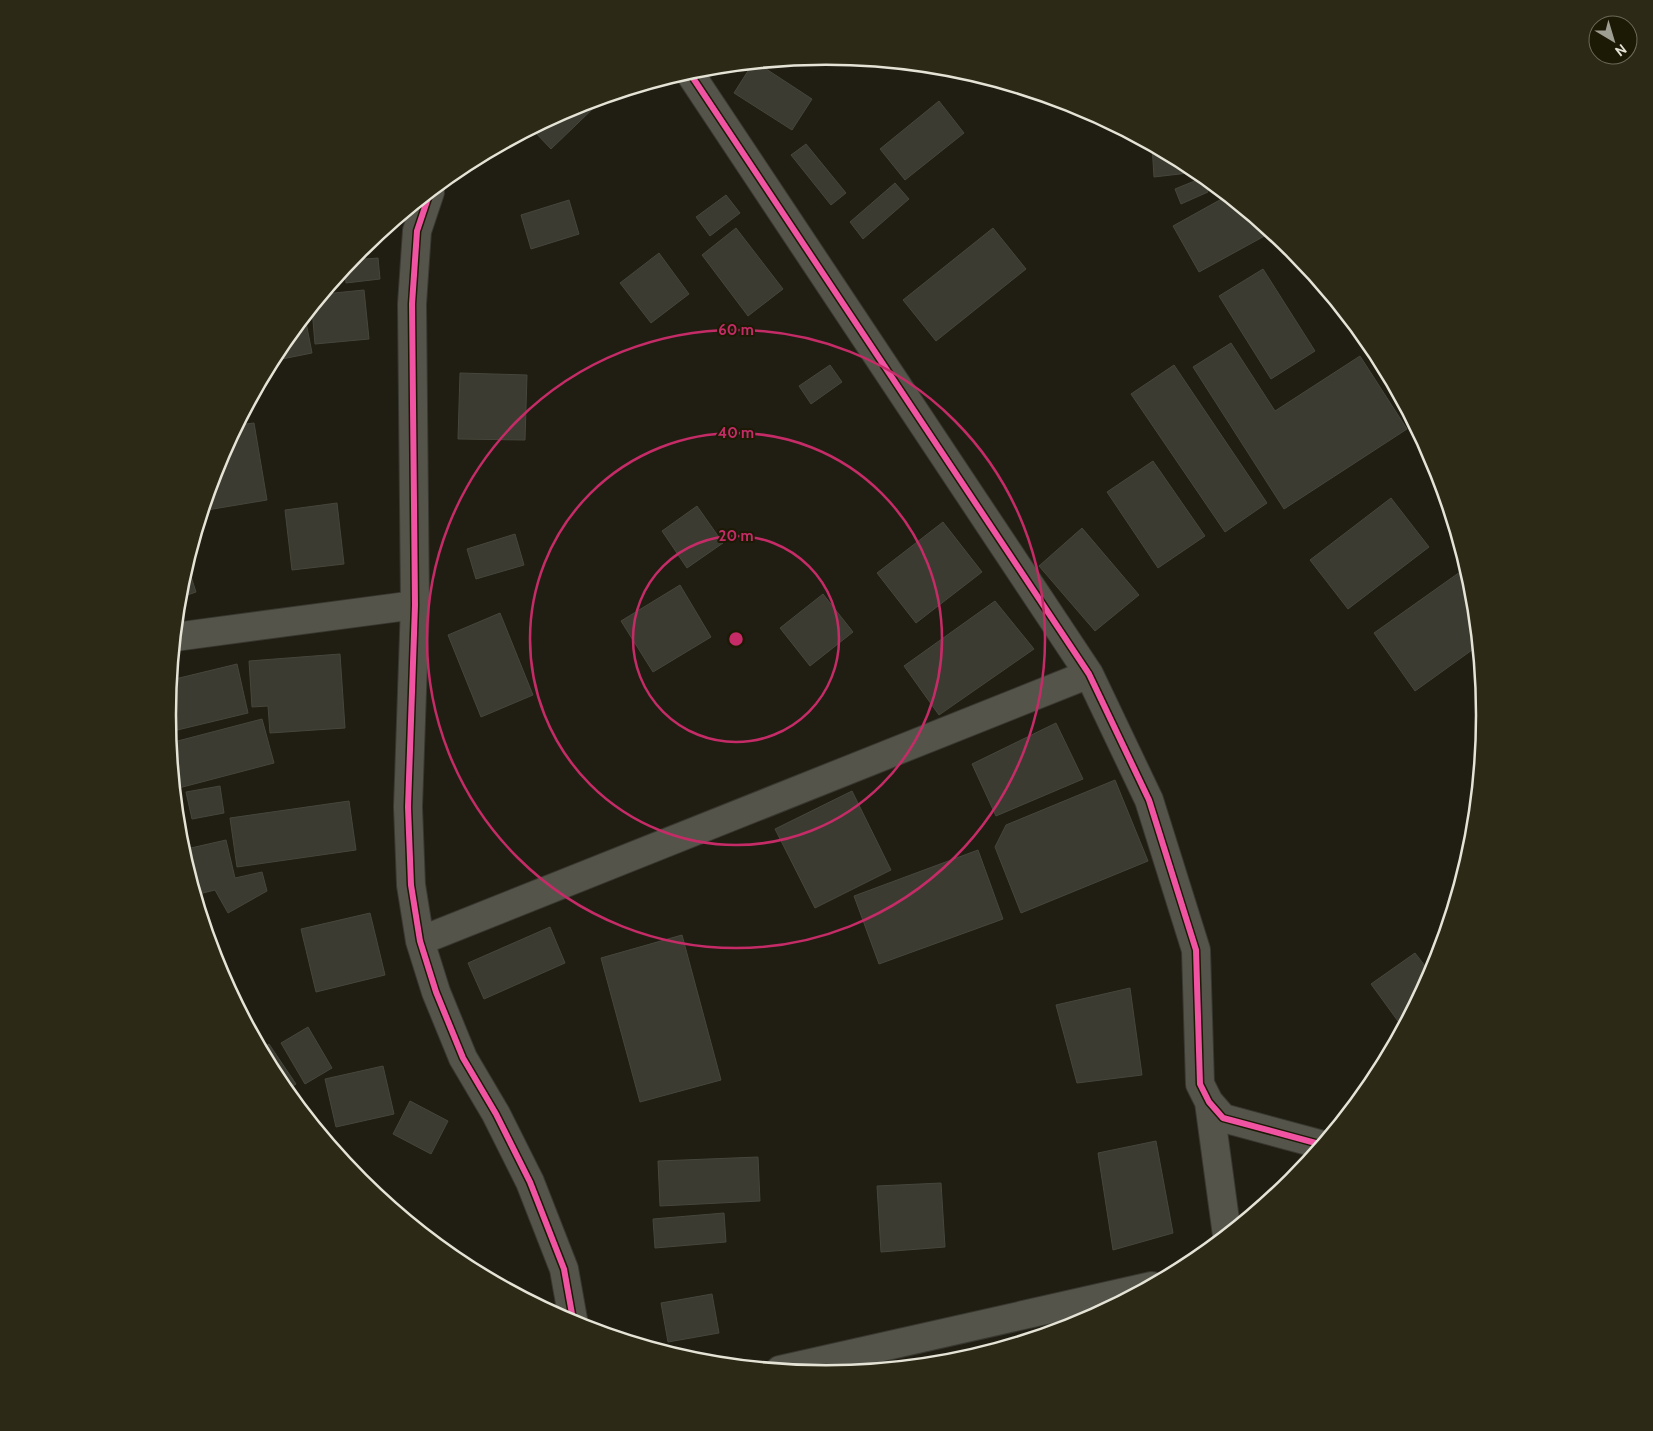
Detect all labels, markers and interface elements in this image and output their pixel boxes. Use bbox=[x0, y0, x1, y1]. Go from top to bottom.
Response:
north arrow bbox=[1588, 15, 1638, 65]
text: N bbox=[1612, 40, 1630, 60]
text: 60 m bbox=[718, 321, 754, 339]
text: 40 m bbox=[718, 424, 754, 442]
text: 20 m bbox=[719, 527, 753, 545]
centre of rings bbox=[727, 630, 745, 648]

